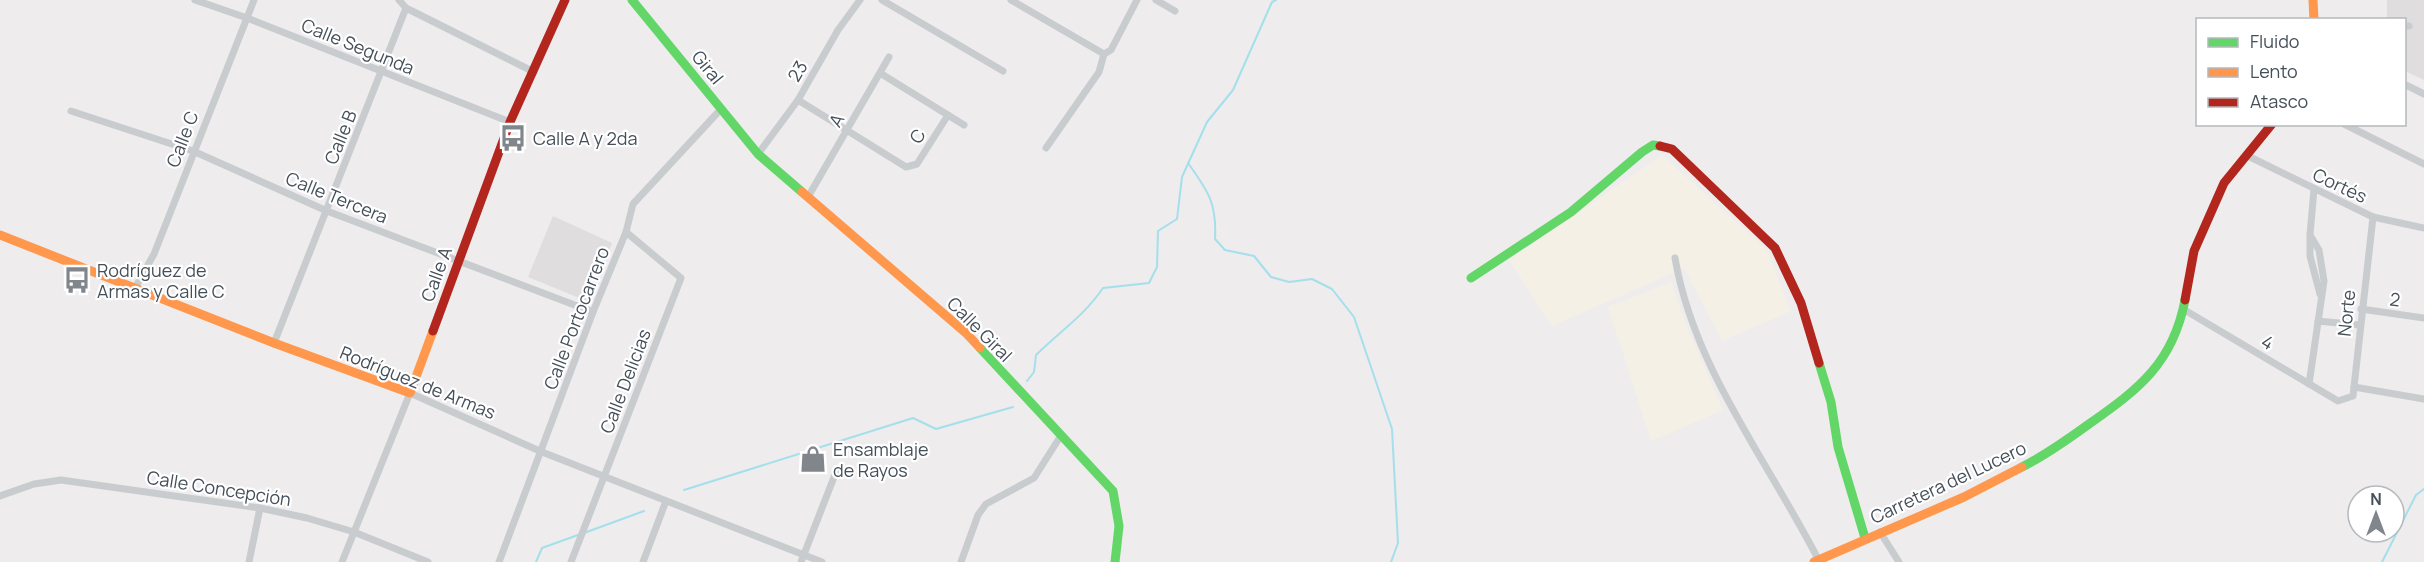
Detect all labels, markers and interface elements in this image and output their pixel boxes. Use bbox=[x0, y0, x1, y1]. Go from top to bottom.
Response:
street label: Calle Segunda bbox=[298, 12, 418, 80]
legend bbox=[2196, 18, 2406, 126]
text: Fluido bbox=[2250, 29, 2299, 53]
street label: Giral bbox=[687, 45, 729, 89]
street label: 23 bbox=[782, 56, 812, 86]
text: Lento bbox=[2250, 59, 2298, 83]
text: Atasco bbox=[2250, 89, 2308, 113]
street label: Calle B bbox=[318, 106, 362, 168]
street label: Calle C bbox=[160, 107, 204, 171]
street label: A bbox=[823, 109, 850, 131]
bus stop icon: Calle A y 2da bbox=[498, 123, 528, 153]
street label: C bbox=[903, 124, 931, 148]
place label: Calle A y 2da bbox=[533, 126, 637, 150]
street label: Cortés bbox=[2309, 162, 2371, 208]
street label: Calle Tercera bbox=[282, 166, 392, 228]
street label: Calle A bbox=[415, 243, 457, 305]
street label: Calle Portocarrero bbox=[538, 243, 614, 393]
place label: Rodríguez de Armas y Calle C bbox=[97, 258, 225, 303]
bus stop icon: Rodríguez de Armas y Calle C bbox=[62, 265, 92, 295]
street label: 2 bbox=[2388, 286, 2402, 312]
street label: Norte bbox=[2332, 288, 2360, 338]
street label: Calle Giral bbox=[942, 291, 1018, 367]
street label: Calle Delicias bbox=[594, 325, 656, 437]
street label: 4 bbox=[2257, 329, 2279, 355]
street label: Rodríguez de Armas bbox=[337, 340, 499, 424]
street label: Carretera del Lucero bbox=[1866, 435, 2030, 529]
place label: Ensamblaje de Rayos bbox=[833, 437, 929, 482]
shop icon: Ensamblaje de Rayos bbox=[798, 444, 828, 474]
street label: Calle Concepción bbox=[145, 465, 293, 511]
north arrow bbox=[2346, 484, 2406, 544]
text: N bbox=[2370, 488, 2382, 510]

